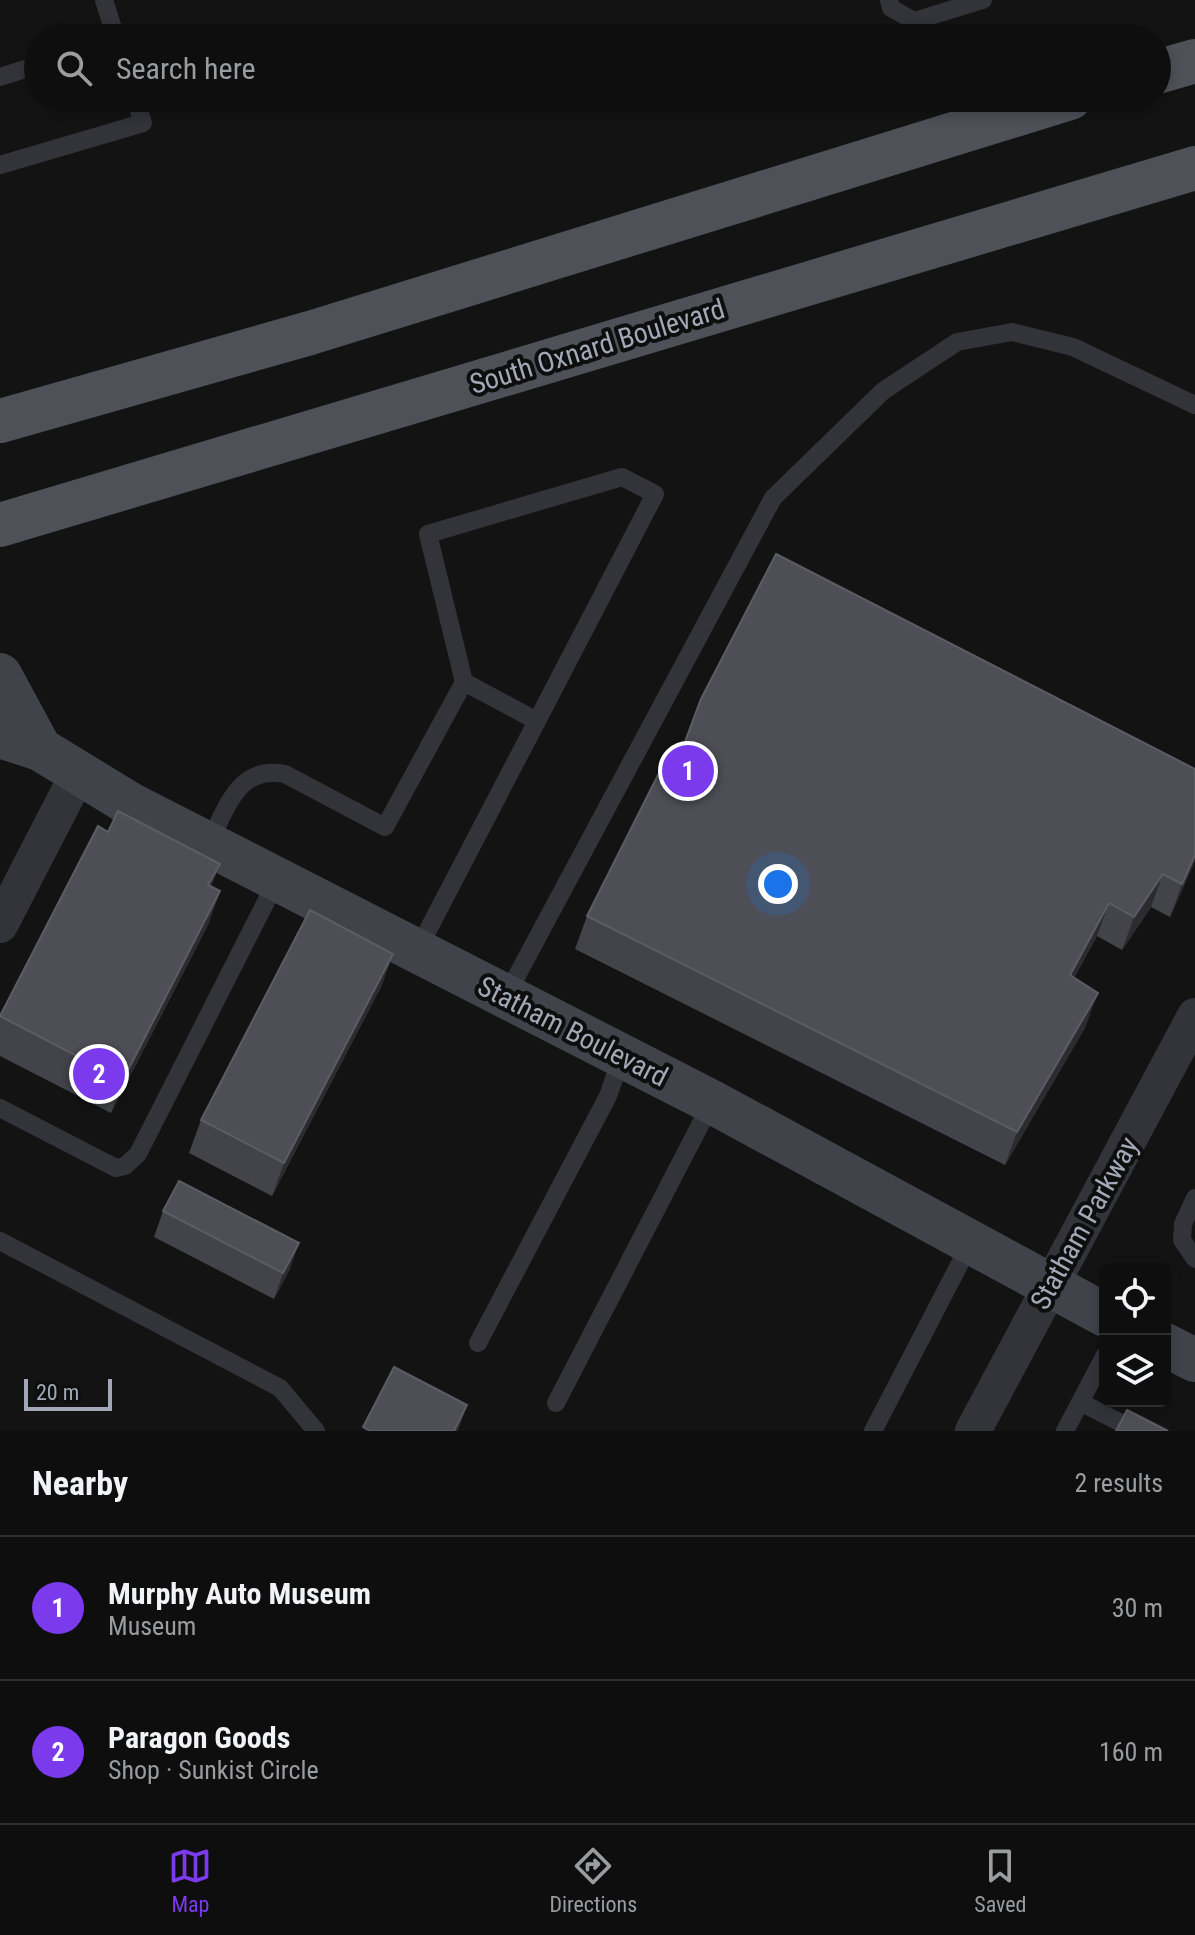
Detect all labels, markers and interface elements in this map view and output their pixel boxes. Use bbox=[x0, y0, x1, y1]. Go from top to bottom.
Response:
search box bbox=[24, 24, 1171, 112]
icon: search bbox=[52, 46, 96, 90]
text: Search here bbox=[116, 51, 256, 86]
street label: South Oxnard Boulevard bbox=[466, 292, 729, 401]
pin: 1 bbox=[662, 741, 714, 801]
your location bbox=[758, 864, 798, 904]
street label: Statham Boulevard bbox=[472, 969, 673, 1093]
pin: 2 bbox=[73, 1044, 125, 1104]
street label: Statham Parkway bbox=[1023, 1131, 1146, 1315]
map controls bbox=[1099, 1263, 1171, 1407]
button: locate bbox=[1099, 1263, 1171, 1335]
button: layers bbox=[1099, 1335, 1171, 1407]
scale bar bbox=[24, 1375, 112, 1411]
text: 20 m bbox=[36, 1380, 79, 1405]
text: Nearby bbox=[32, 1463, 128, 1503]
text: 2 results bbox=[1074, 1468, 1163, 1498]
text: Murphy Auto Museum bbox=[108, 1576, 371, 1611]
text: 1 bbox=[51, 1593, 65, 1623]
text: 30 m bbox=[1112, 1593, 1163, 1623]
text: Museum bbox=[108, 1611, 196, 1641]
text: Paragon Goods bbox=[108, 1720, 290, 1755]
text: 2 bbox=[51, 1737, 65, 1767]
text: 160 m bbox=[1099, 1737, 1163, 1767]
text: Shop · Sunkist Circle bbox=[108, 1755, 319, 1785]
tab: Map bbox=[168, 1844, 212, 1917]
tab: Directions bbox=[549, 1844, 637, 1917]
tab: Saved bbox=[974, 1844, 1027, 1917]

